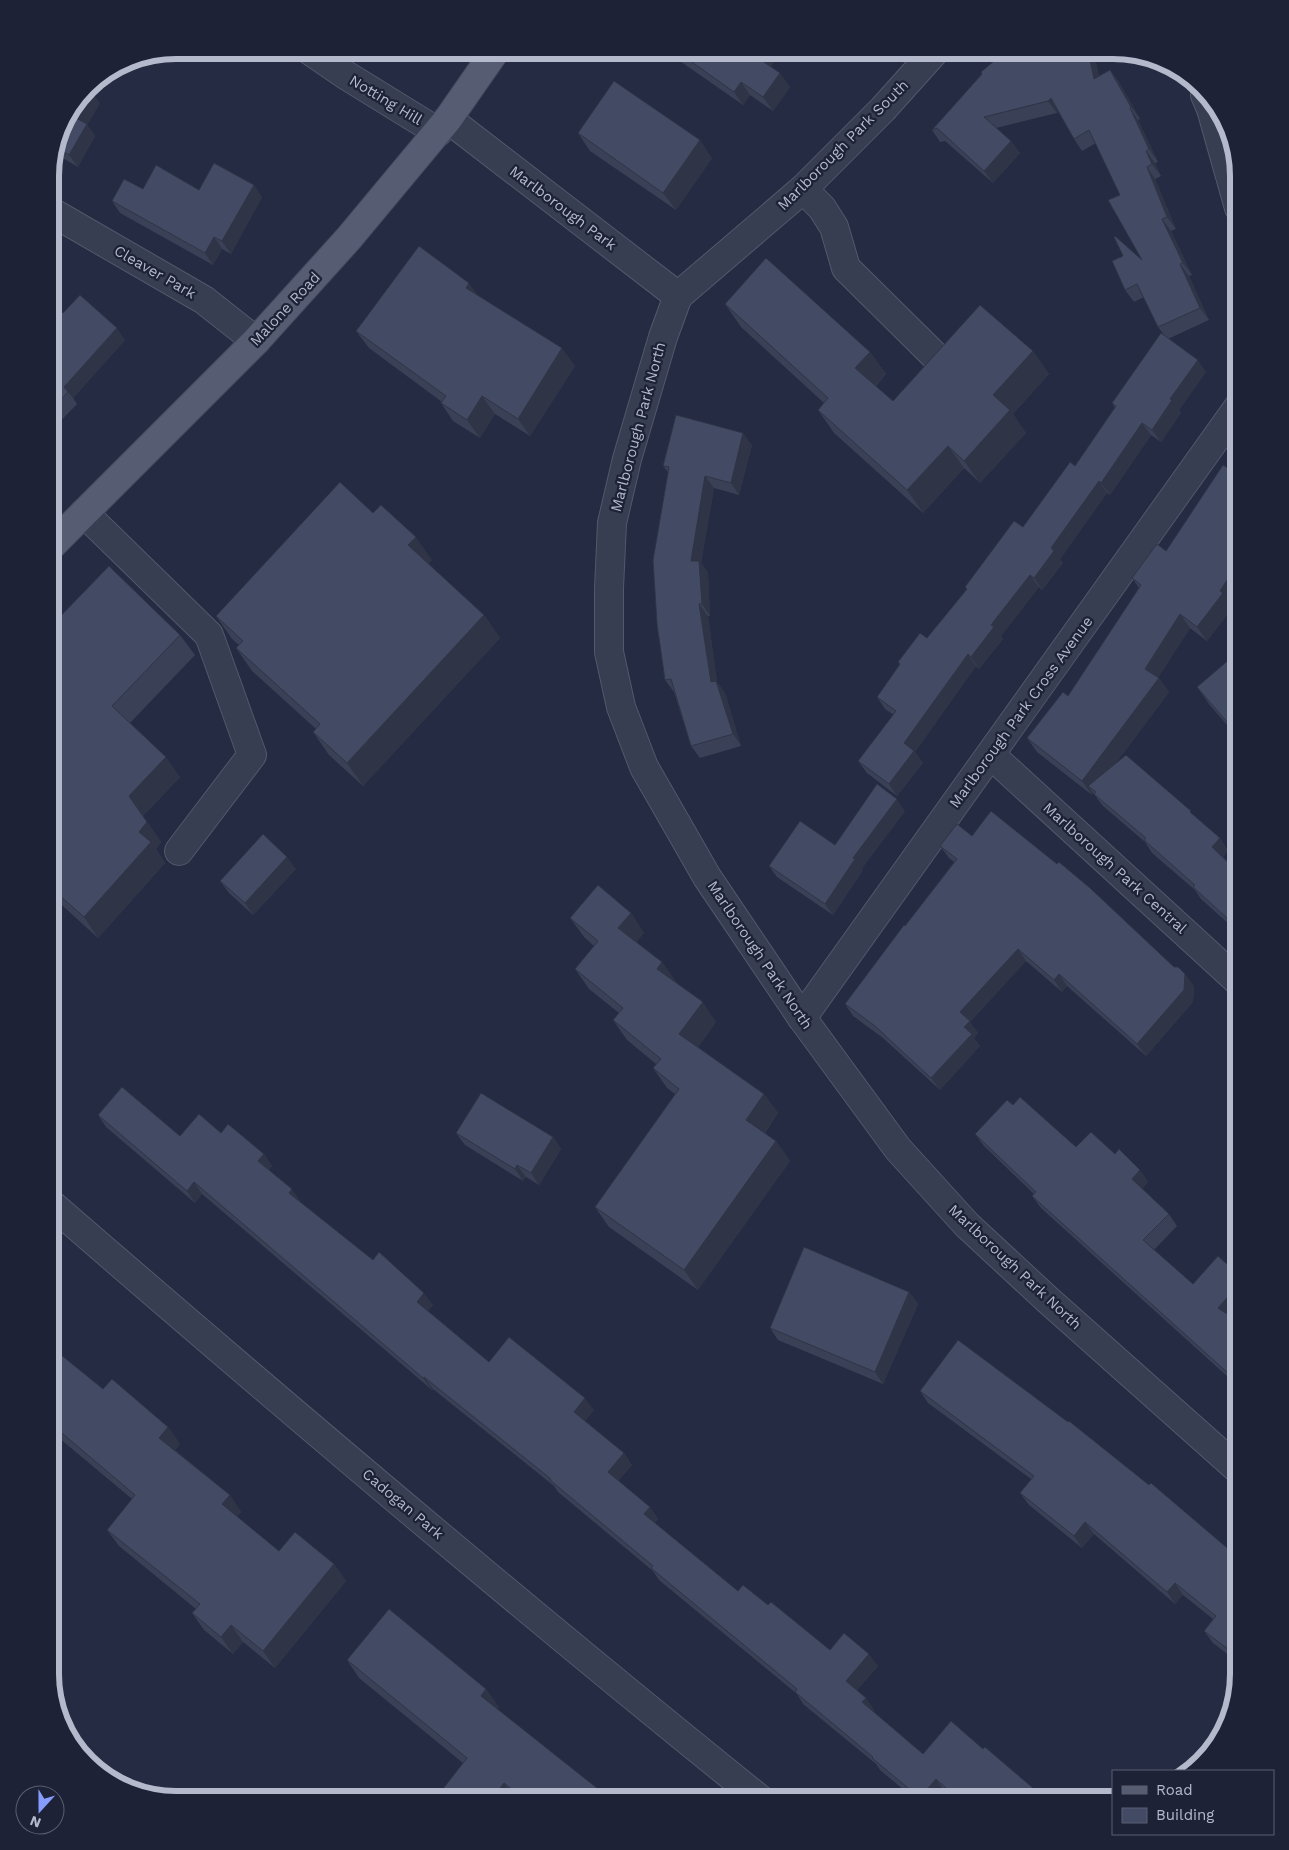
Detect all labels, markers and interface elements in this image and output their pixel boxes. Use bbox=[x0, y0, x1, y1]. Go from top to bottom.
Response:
street label: Notting Hill bbox=[346, 71, 426, 129]
street label: Marlborough Park South bbox=[774, 76, 912, 214]
street label: Marlborough Park bbox=[506, 162, 620, 254]
street label: Cleaver Park bbox=[111, 241, 199, 303]
street label: Malone Road bbox=[246, 268, 324, 350]
street label: Marlborough Park North bbox=[607, 340, 669, 514]
street label: Marlborough Park Cross Avenue bbox=[945, 613, 1097, 811]
street label: Marlborough Park Central bbox=[1039, 799, 1191, 938]
street label: Marlborough Park North bbox=[704, 877, 816, 1033]
street label: Marlborough Park North bbox=[945, 1201, 1085, 1333]
street label: Cadogan Park bbox=[359, 1465, 448, 1543]
legend bbox=[1112, 1770, 1274, 1835]
text: Road bbox=[1156, 1781, 1193, 1799]
north arrow bbox=[15, 1785, 65, 1835]
text: Building bbox=[1156, 1806, 1214, 1824]
text: N bbox=[28, 1813, 43, 1831]

